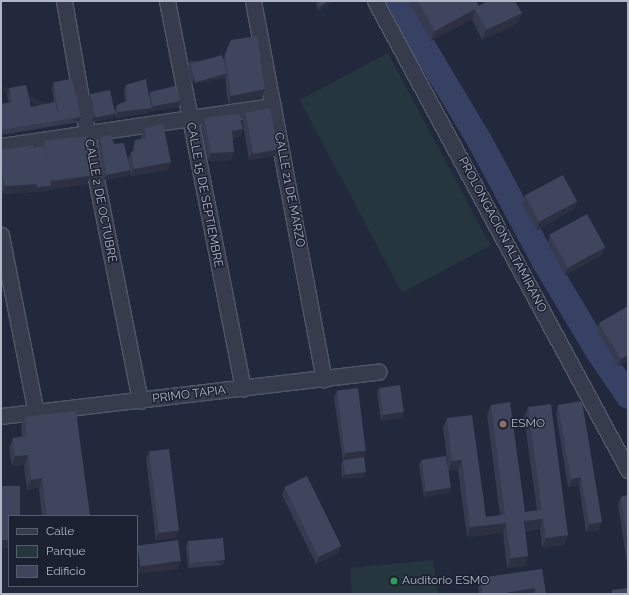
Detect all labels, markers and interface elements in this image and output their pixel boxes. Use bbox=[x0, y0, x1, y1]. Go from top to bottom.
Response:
street label: CALLE 15 DE SEPTIEMBRE bbox=[183, 121, 225, 269]
street label: CALLE 21 DE MARZO bbox=[271, 131, 307, 249]
street label: CALLE 2 DE OCTUBRE bbox=[81, 138, 119, 264]
street label: PROLONGACIÓN ALTAMIRANO bbox=[455, 155, 549, 315]
street label: PRIMO TAPIA bbox=[151, 383, 227, 407]
place label: ESMO bbox=[511, 417, 545, 431]
marker: ESMO bbox=[498, 419, 508, 429]
legend bbox=[8, 515, 138, 587]
text: Calle bbox=[46, 524, 74, 538]
text: Parque bbox=[46, 544, 86, 558]
text: Edificio bbox=[46, 564, 86, 578]
place label: Auditorio ESMO bbox=[402, 574, 489, 588]
marker: Auditorio ESMO bbox=[389, 576, 399, 586]

